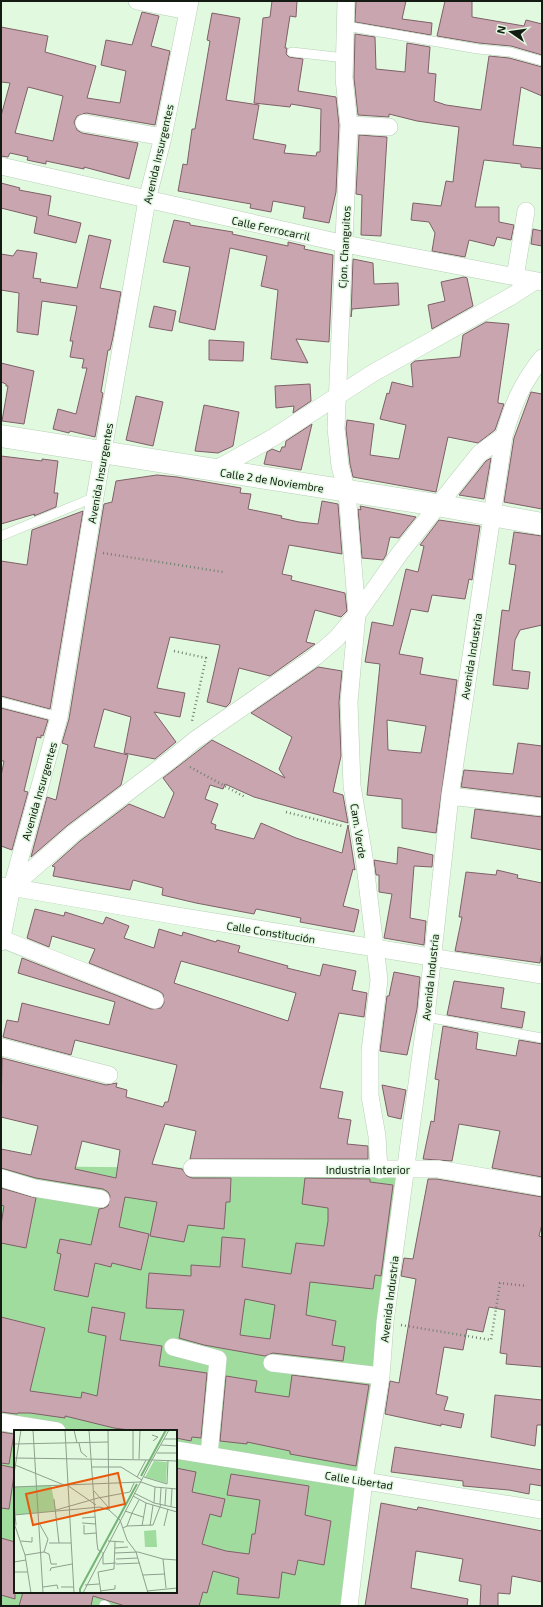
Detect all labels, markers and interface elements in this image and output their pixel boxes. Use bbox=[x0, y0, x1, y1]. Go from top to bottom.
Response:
north arrow bbox=[491, 12, 531, 52]
text: N bbox=[494, 24, 508, 35]
street label: Avenida Insurgentes bbox=[140, 103, 176, 205]
street label: Cjon. Changuitos bbox=[335, 205, 354, 289]
street label: Calle Ferrocarril bbox=[231, 213, 312, 243]
street label: Avenida Insurgentes bbox=[85, 421, 115, 524]
street label: Calle 2 de Noviembre bbox=[219, 465, 325, 495]
street label: Avenida Industria bbox=[458, 612, 484, 700]
street label: Avenida Insurgentes bbox=[19, 740, 59, 842]
street label: Cam. Verde bbox=[348, 803, 370, 859]
street label: Calle Constitución bbox=[226, 919, 316, 945]
street label: Avenida Industria bbox=[419, 933, 441, 1021]
street label: Industria Interior bbox=[326, 1163, 411, 1176]
street label: Avenida Industria bbox=[377, 1255, 401, 1343]
inset map bbox=[14, 1430, 177, 1593]
street label: Calle Libertad bbox=[324, 1468, 394, 1492]

